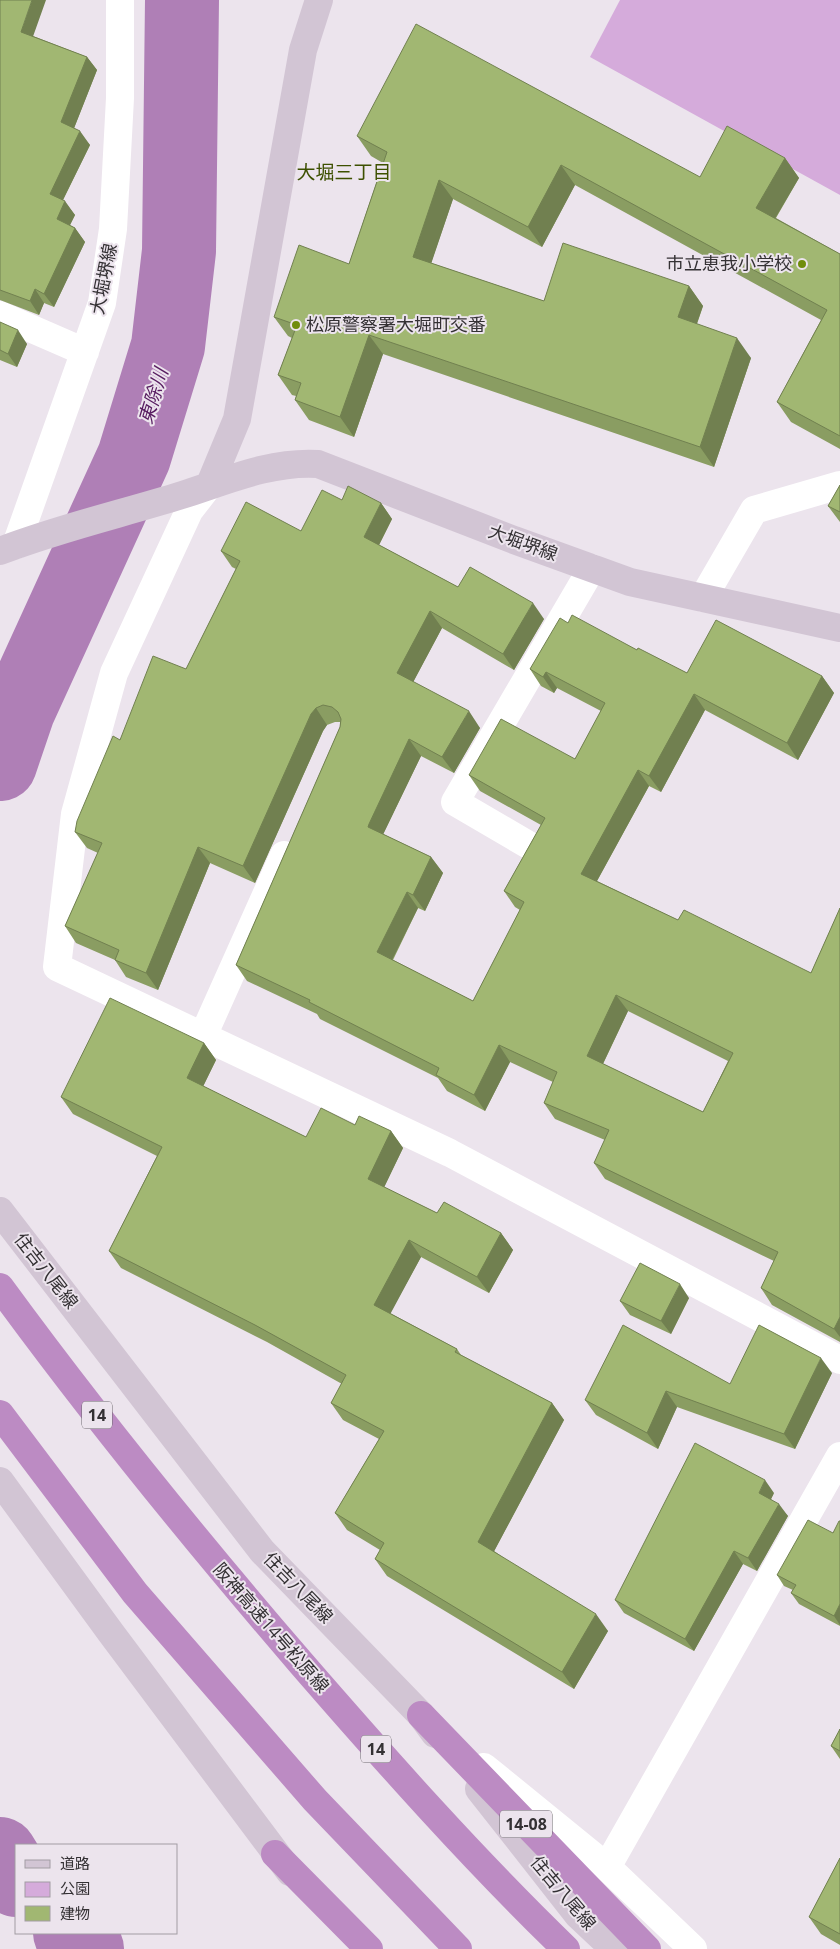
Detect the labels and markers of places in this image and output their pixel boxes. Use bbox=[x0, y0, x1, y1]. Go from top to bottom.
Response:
place label: 市立恵我小学校 bbox=[666, 251, 792, 275]
marker: 市立恵我小学校 bbox=[796, 258, 808, 270]
place label: 松原警察署大堀町交番 bbox=[306, 312, 486, 336]
marker: 松原警察署大堀町交番 bbox=[290, 319, 302, 331]

